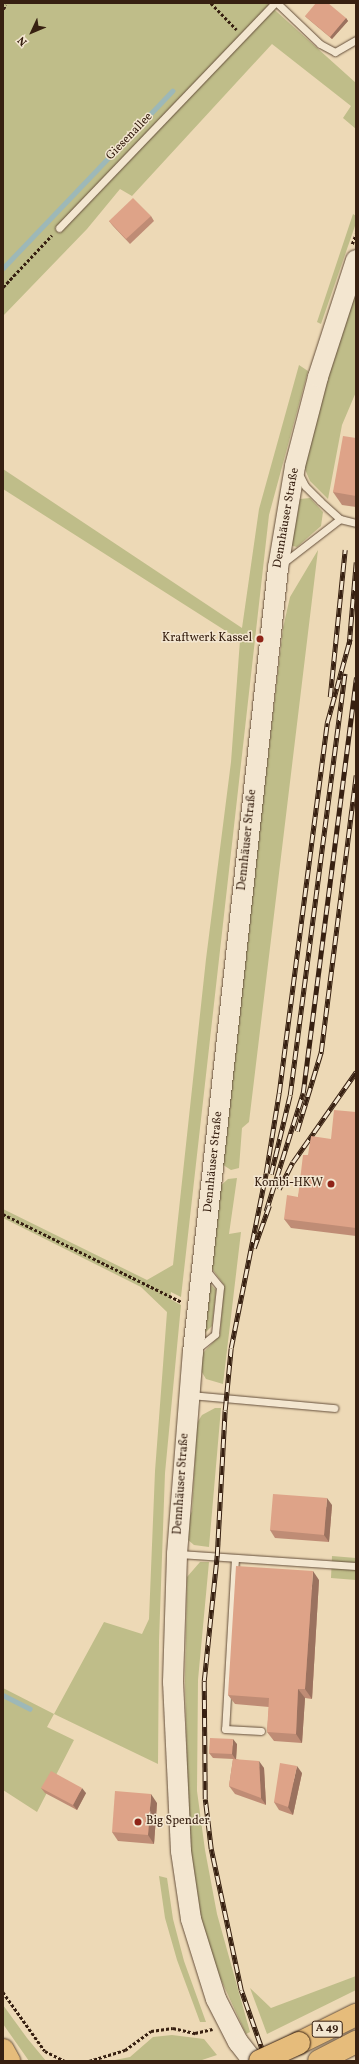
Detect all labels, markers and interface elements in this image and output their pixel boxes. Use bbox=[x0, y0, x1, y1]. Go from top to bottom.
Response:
north arrow bbox=[12, 12, 52, 52]
text: N bbox=[15, 33, 31, 49]
street label: Giesenallee bbox=[104, 110, 156, 164]
street label: Dennhäuser Straße bbox=[271, 467, 303, 569]
place label: Kraftwerk Kassel bbox=[162, 632, 252, 646]
marker: Kraftwerk Kassel bbox=[255, 634, 265, 644]
street label: Dennhäuser Straße bbox=[236, 789, 260, 891]
street label: Dennhäuser Straße bbox=[202, 1111, 226, 1213]
place label: Kombi-HKW bbox=[254, 1177, 323, 1191]
marker: Kombi-HKW bbox=[326, 1179, 336, 1189]
street label: Dennhäuser Straße bbox=[171, 1433, 193, 1535]
place label: Big Spender bbox=[146, 1815, 209, 1829]
marker: Big Spender bbox=[133, 1817, 143, 1827]
road number: A 49 bbox=[311, 2020, 343, 2038]

